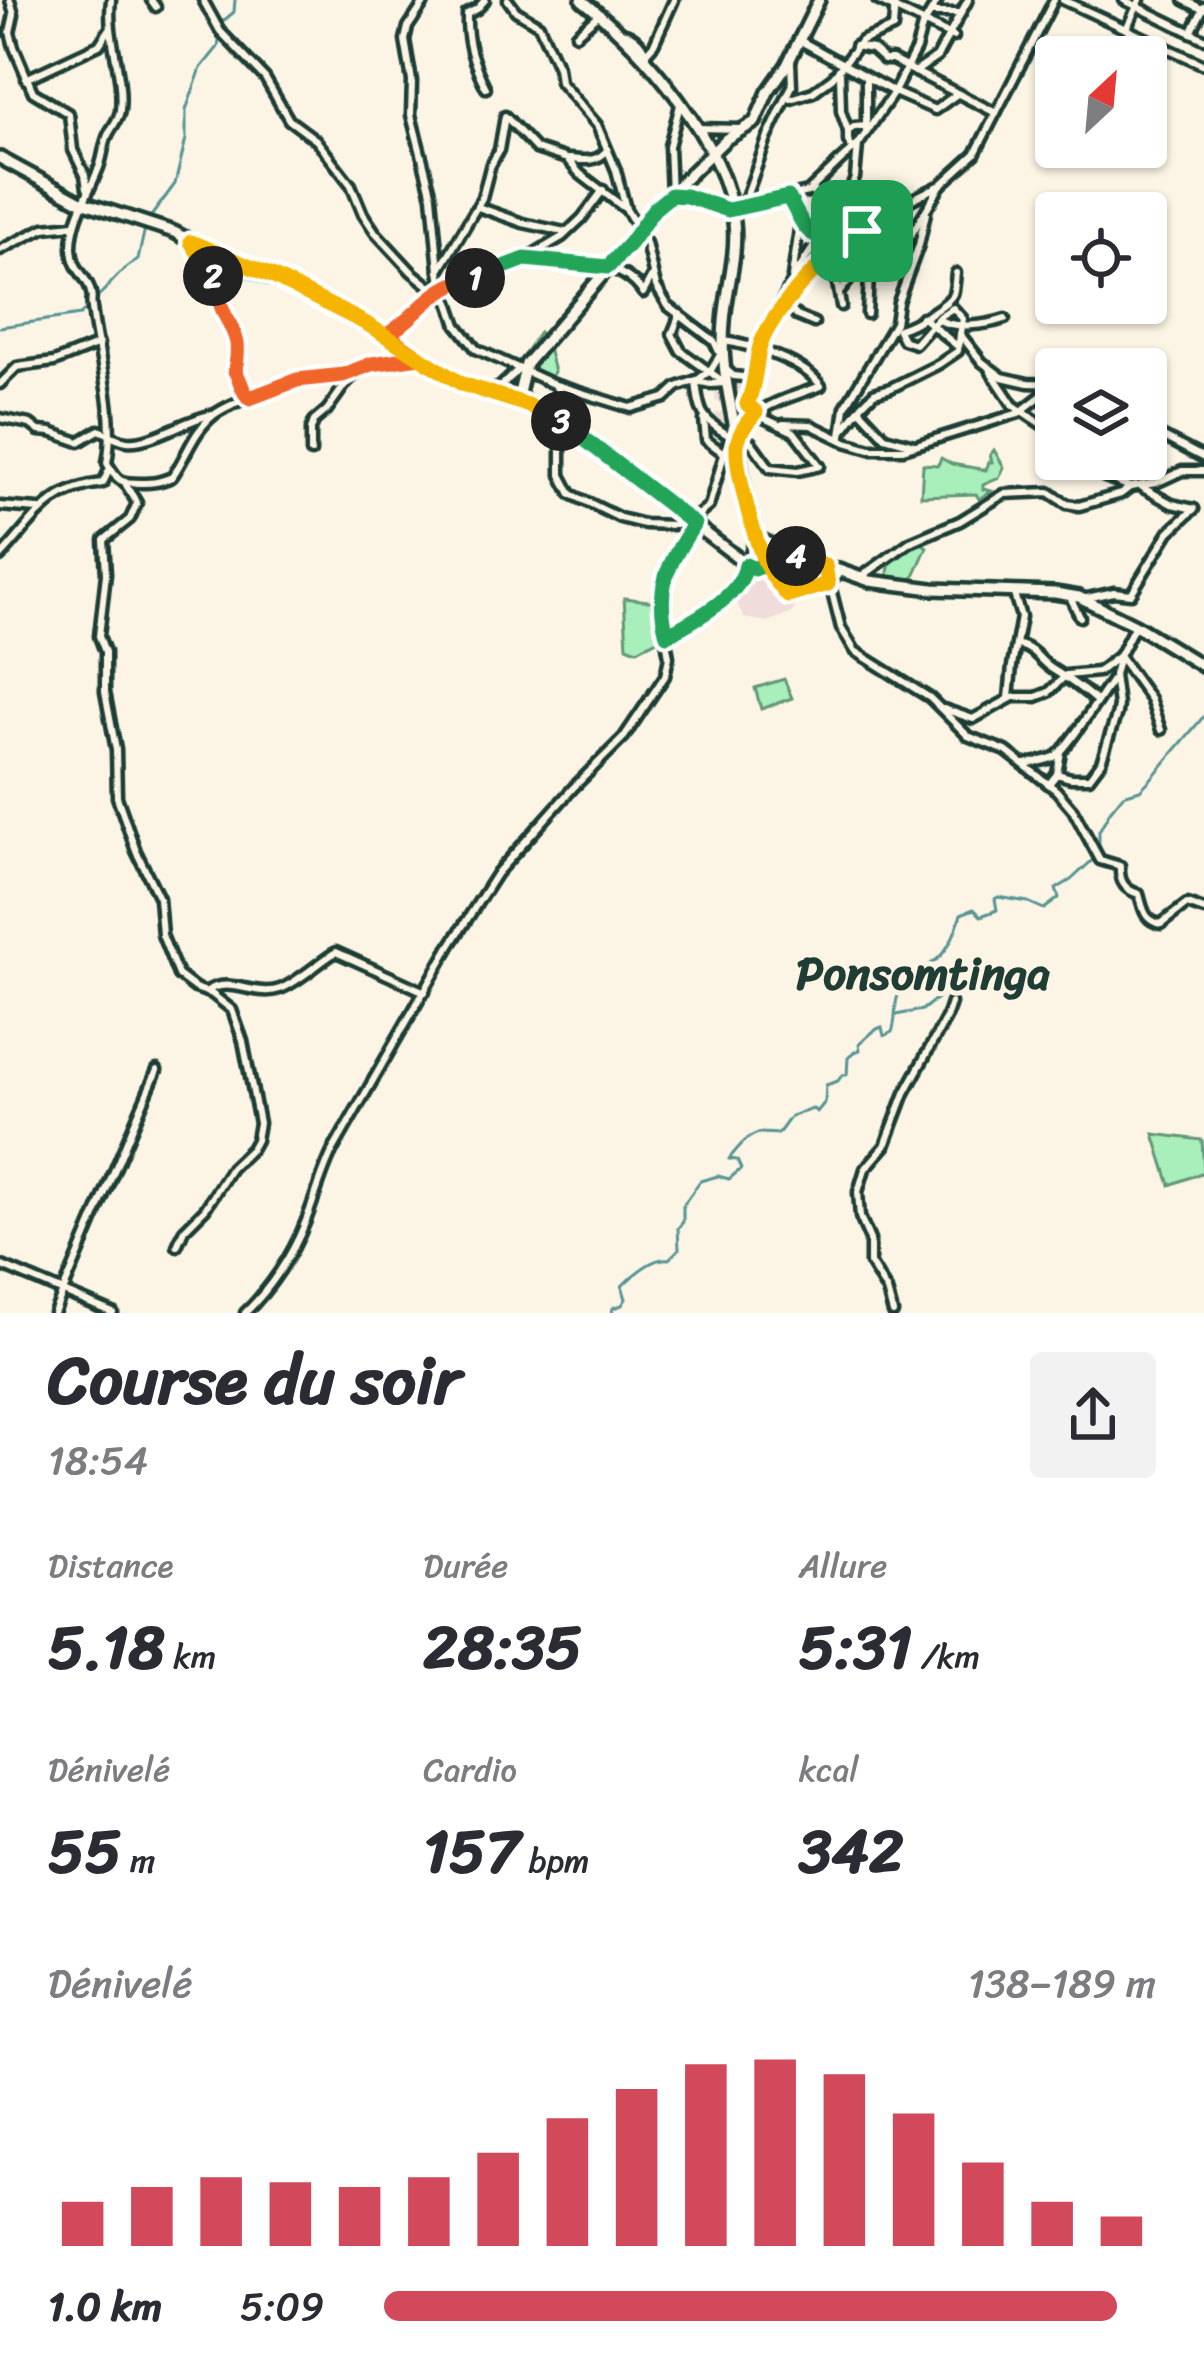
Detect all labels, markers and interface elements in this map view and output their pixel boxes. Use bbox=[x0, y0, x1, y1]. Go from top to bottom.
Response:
north arrow bbox=[1035, 36, 1167, 168]
map controls bbox=[1035, 36, 1167, 480]
pin bbox=[811, 180, 913, 282]
button: locate bbox=[1035, 192, 1167, 324]
icon: arrive bbox=[829, 198, 895, 264]
pin: 2 bbox=[183, 246, 243, 306]
text: 2 bbox=[203, 247, 223, 305]
pin: 1 bbox=[445, 248, 505, 308]
text: 1 bbox=[468, 249, 482, 307]
button: layers bbox=[1035, 348, 1167, 480]
pin: 3 bbox=[531, 391, 591, 451]
text: 3 bbox=[552, 392, 570, 450]
pin: 4 bbox=[766, 526, 826, 586]
text: 4 bbox=[786, 527, 806, 585]
district label: Ponsomtinga bbox=[796, 934, 1051, 1014]
text: Course du soir bbox=[48, 1322, 461, 1439]
button: share bbox=[1030, 1352, 1156, 1478]
text: 18:54 bbox=[48, 1426, 148, 1495]
text: Distance bbox=[48, 1537, 173, 1595]
text: Durée bbox=[423, 1537, 508, 1595]
text: Allure bbox=[799, 1537, 887, 1595]
text: 5.18 bbox=[48, 1595, 165, 1701]
text: 28:35 bbox=[423, 1595, 582, 1701]
text: 5:31 bbox=[799, 1595, 912, 1701]
text: km bbox=[165, 1628, 216, 1686]
text: /km bbox=[912, 1628, 980, 1686]
text: Dénivelé bbox=[48, 1741, 170, 1799]
text: Cardio bbox=[423, 1741, 517, 1799]
text: kcal bbox=[799, 1741, 859, 1799]
text: 55 bbox=[48, 1799, 121, 1905]
text: 157 bbox=[423, 1799, 520, 1905]
text: 342 bbox=[799, 1799, 904, 1905]
text: m bbox=[121, 1832, 155, 1890]
text: bpm bbox=[520, 1832, 589, 1890]
text: Dénivelé bbox=[48, 1949, 193, 2018]
text: 138–189 m bbox=[968, 1949, 1156, 2018]
text: 1.0 km bbox=[48, 2272, 162, 2341]
text: 5:09 bbox=[240, 2272, 324, 2341]

